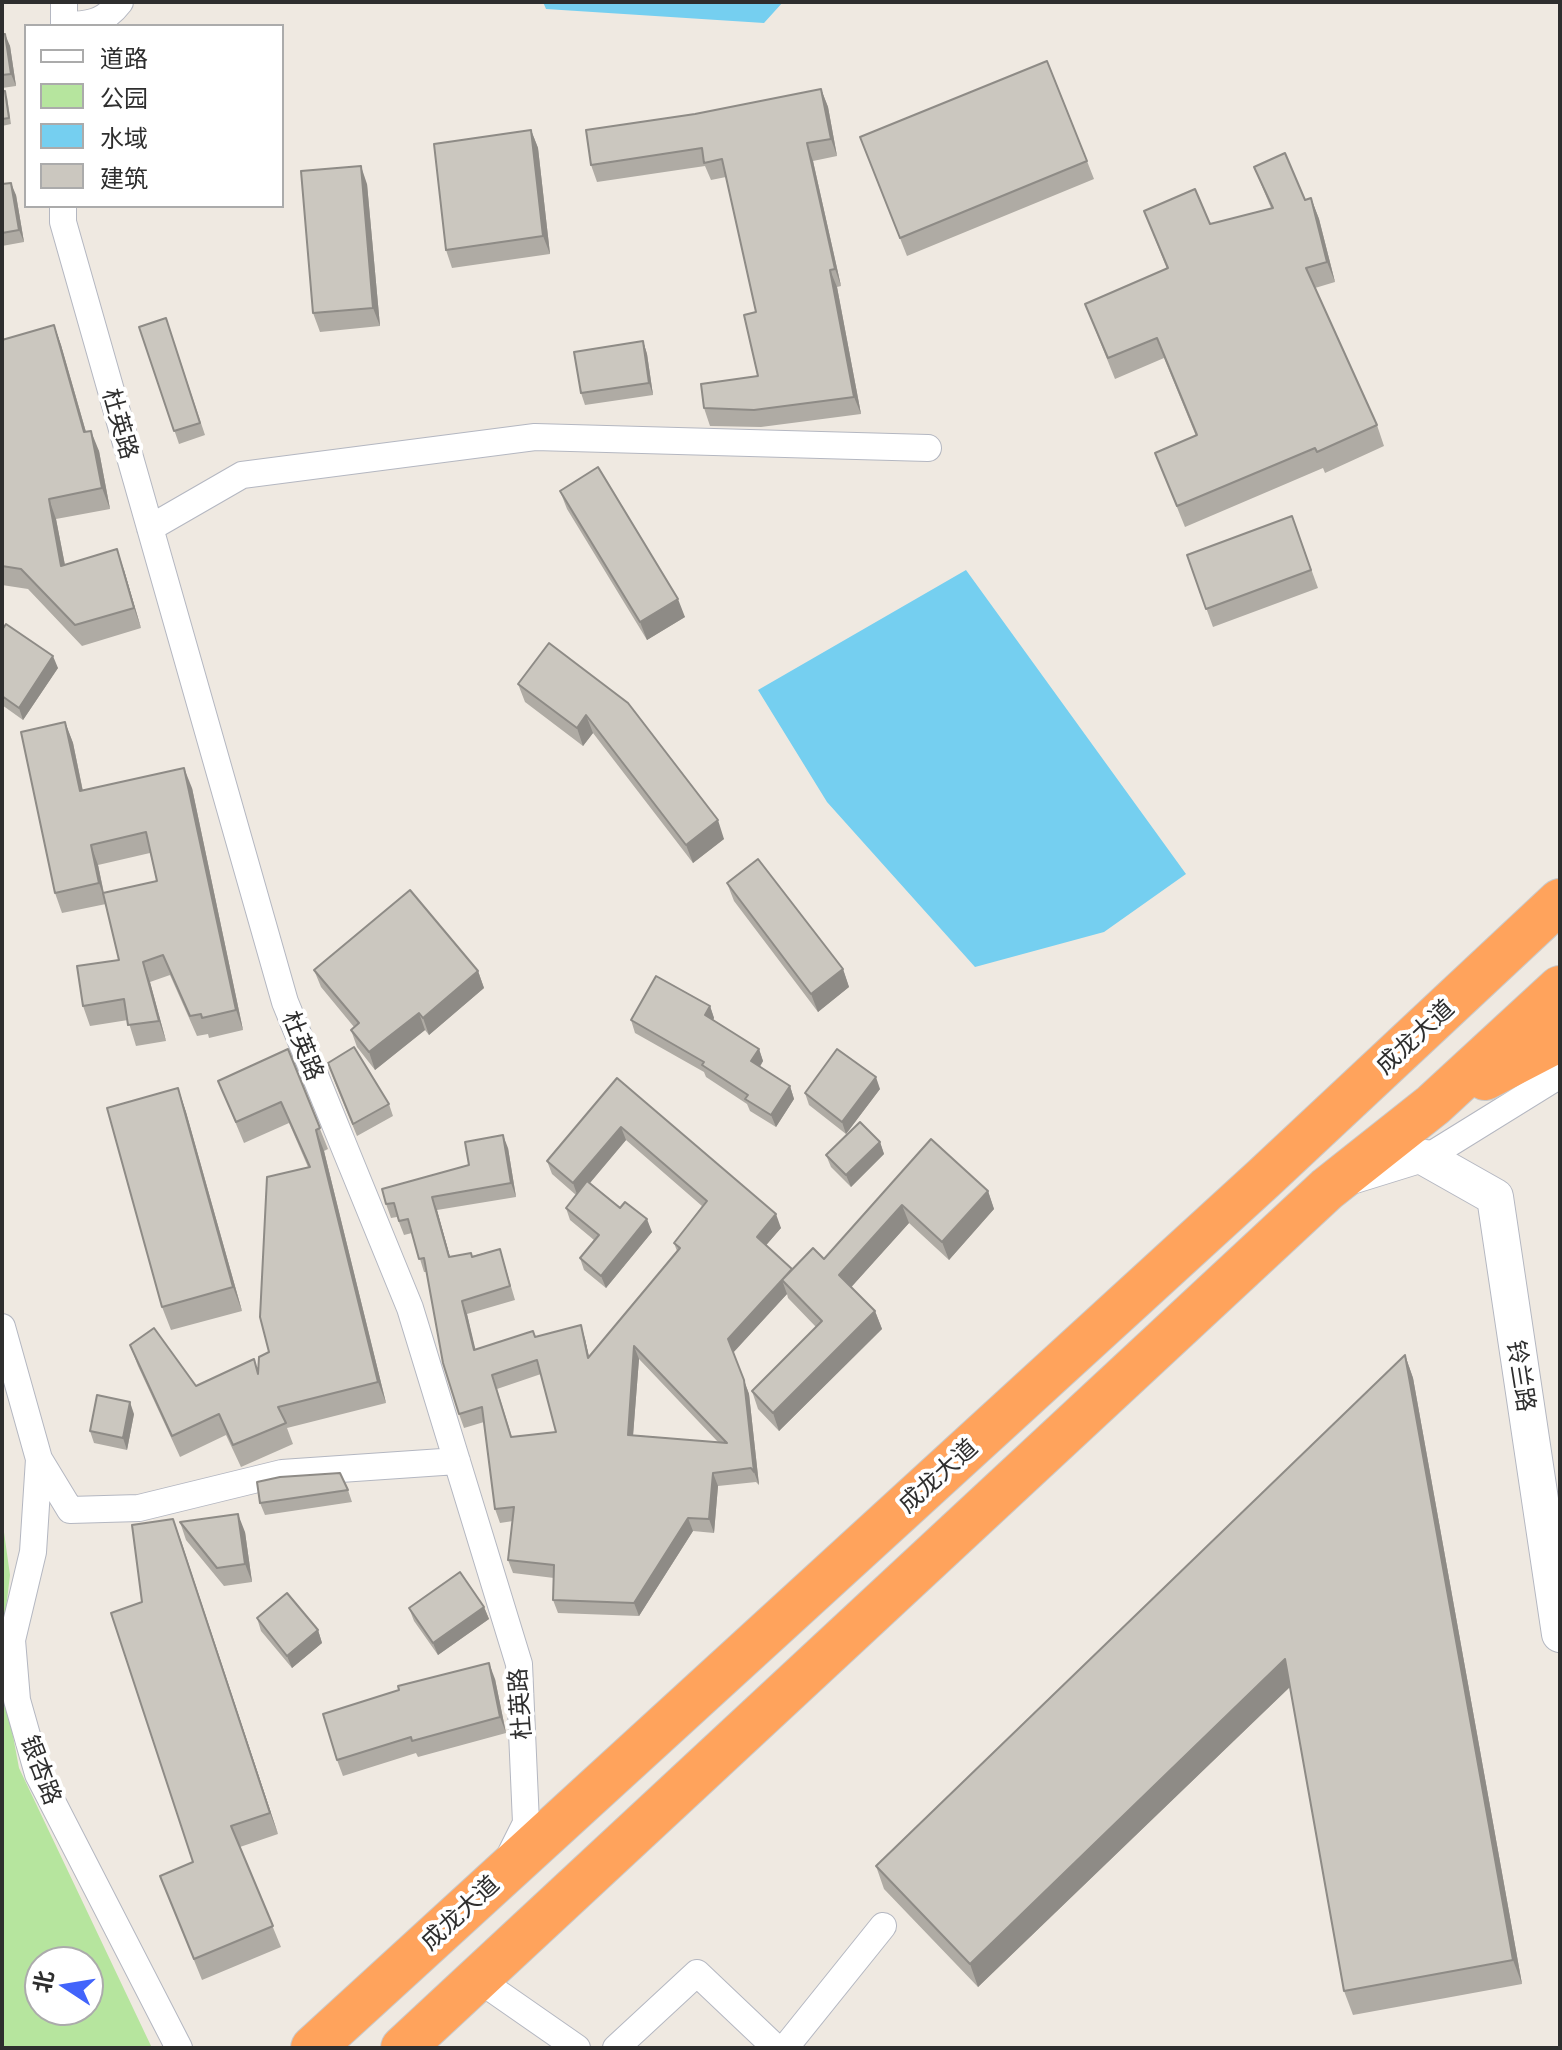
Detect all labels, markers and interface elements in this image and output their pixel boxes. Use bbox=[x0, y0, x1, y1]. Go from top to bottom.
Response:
legend bbox=[24, 24, 284, 208]
text: 道路 bbox=[100, 43, 148, 72]
text: 公园 bbox=[100, 83, 148, 112]
text: 水域 bbox=[100, 123, 148, 152]
text: 建筑 bbox=[100, 163, 148, 192]
street label: 杜英路 bbox=[96, 385, 144, 463]
street label: 成龙大道 bbox=[1370, 994, 1460, 1080]
street label: 杜英路 bbox=[276, 1007, 330, 1085]
street label: 铃兰路 bbox=[1501, 1338, 1541, 1414]
street label: 成龙大道 bbox=[893, 1433, 983, 1519]
street label: 杜英路 bbox=[503, 1667, 537, 1741]
street label: 银杏路 bbox=[15, 1731, 67, 1809]
street label: 成龙大道 bbox=[415, 1870, 505, 1956]
north arrow bbox=[24, 1946, 104, 2026]
text: 北 bbox=[27, 1968, 57, 1995]

